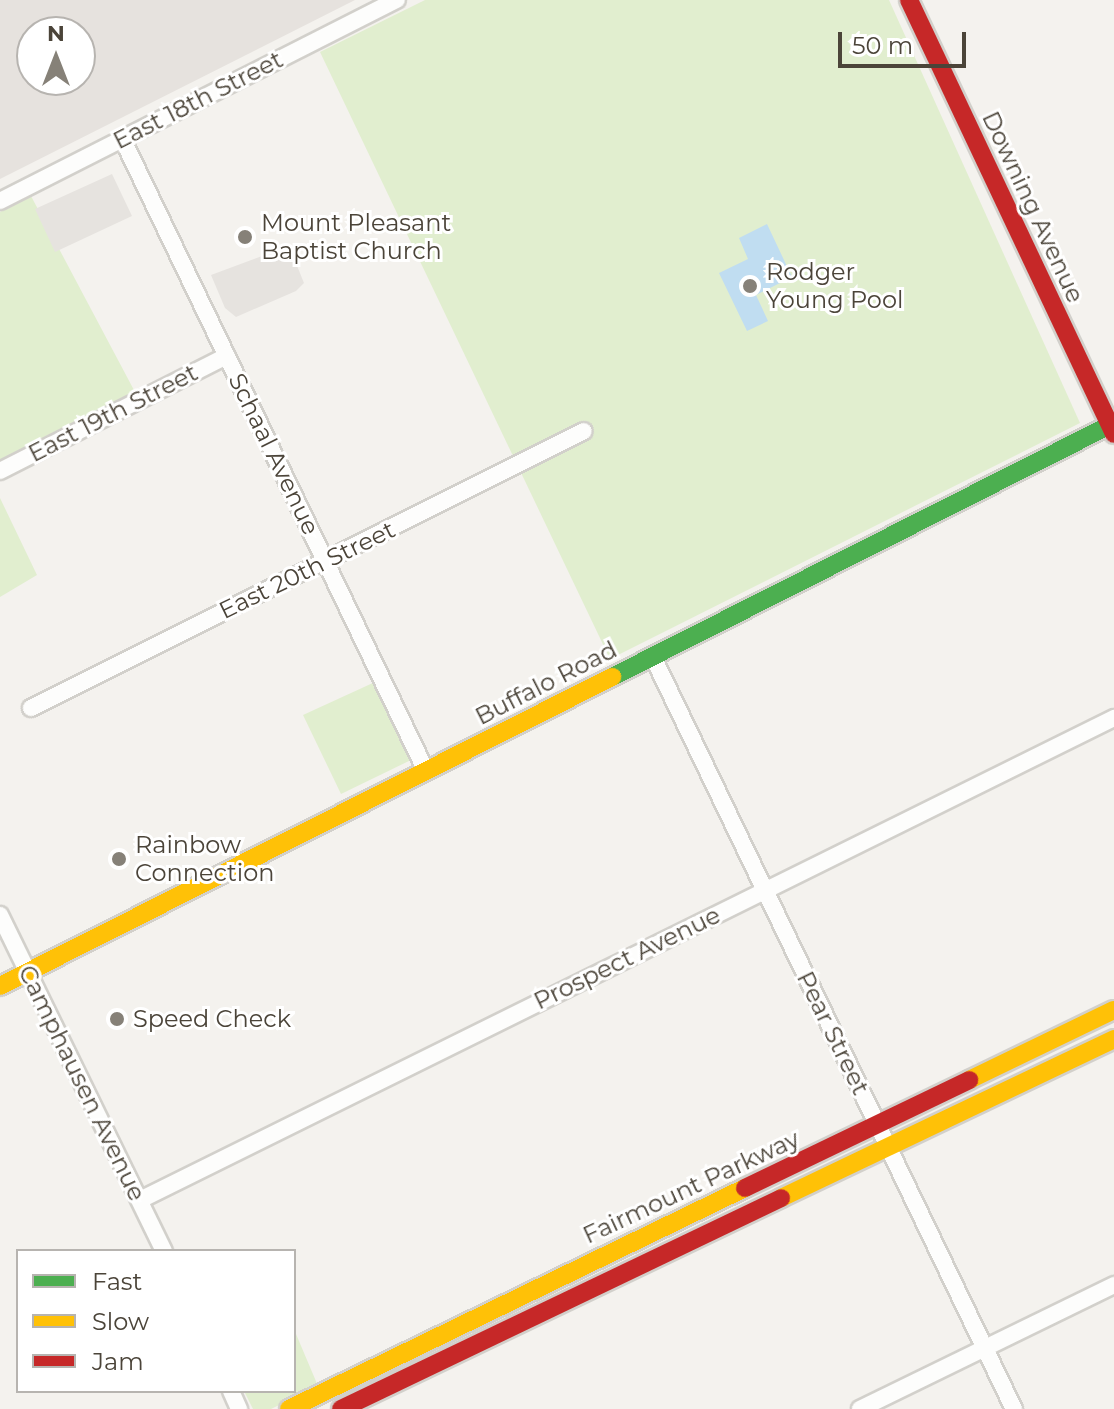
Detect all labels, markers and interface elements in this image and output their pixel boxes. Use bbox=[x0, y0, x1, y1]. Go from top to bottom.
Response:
north arrow bbox=[16, 16, 96, 96]
scale bar bbox=[842, 16, 970, 66]
text: N bbox=[47, 20, 65, 47]
text: 50 m bbox=[852, 31, 913, 60]
street label: East 18th Street bbox=[108, 45, 288, 155]
street label: Downing Avenue bbox=[976, 107, 1090, 307]
place label: Mount Pleasant Baptist Church bbox=[261, 209, 451, 265]
marker: Mount Pleasant Baptist Church bbox=[236, 228, 254, 246]
place label: Rodger Young Pool bbox=[766, 258, 903, 314]
marker: Rodger Young Pool bbox=[741, 277, 759, 295]
street label: East 19th Street bbox=[24, 358, 202, 468]
street label: Schaal Avenue bbox=[222, 369, 326, 539]
street label: East 20th Street bbox=[214, 515, 400, 625]
street label: Buffalo Road bbox=[470, 635, 622, 731]
place label: Rainbow Connection bbox=[135, 831, 275, 887]
marker: Rainbow Connection bbox=[110, 850, 128, 868]
street label: Prospect Avenue bbox=[529, 900, 725, 1016]
street label: Camphausen Avenue bbox=[12, 961, 152, 1205]
street label: Pear Street bbox=[791, 967, 875, 1099]
place label: Speed Check bbox=[133, 1005, 291, 1033]
marker: Speed Check bbox=[108, 1010, 126, 1028]
street label: Fairmount Parkway bbox=[578, 1124, 804, 1250]
legend bbox=[16, 1249, 296, 1393]
text: Fast bbox=[92, 1267, 142, 1296]
text: Slow bbox=[92, 1307, 149, 1336]
text: Jam bbox=[92, 1347, 144, 1376]

